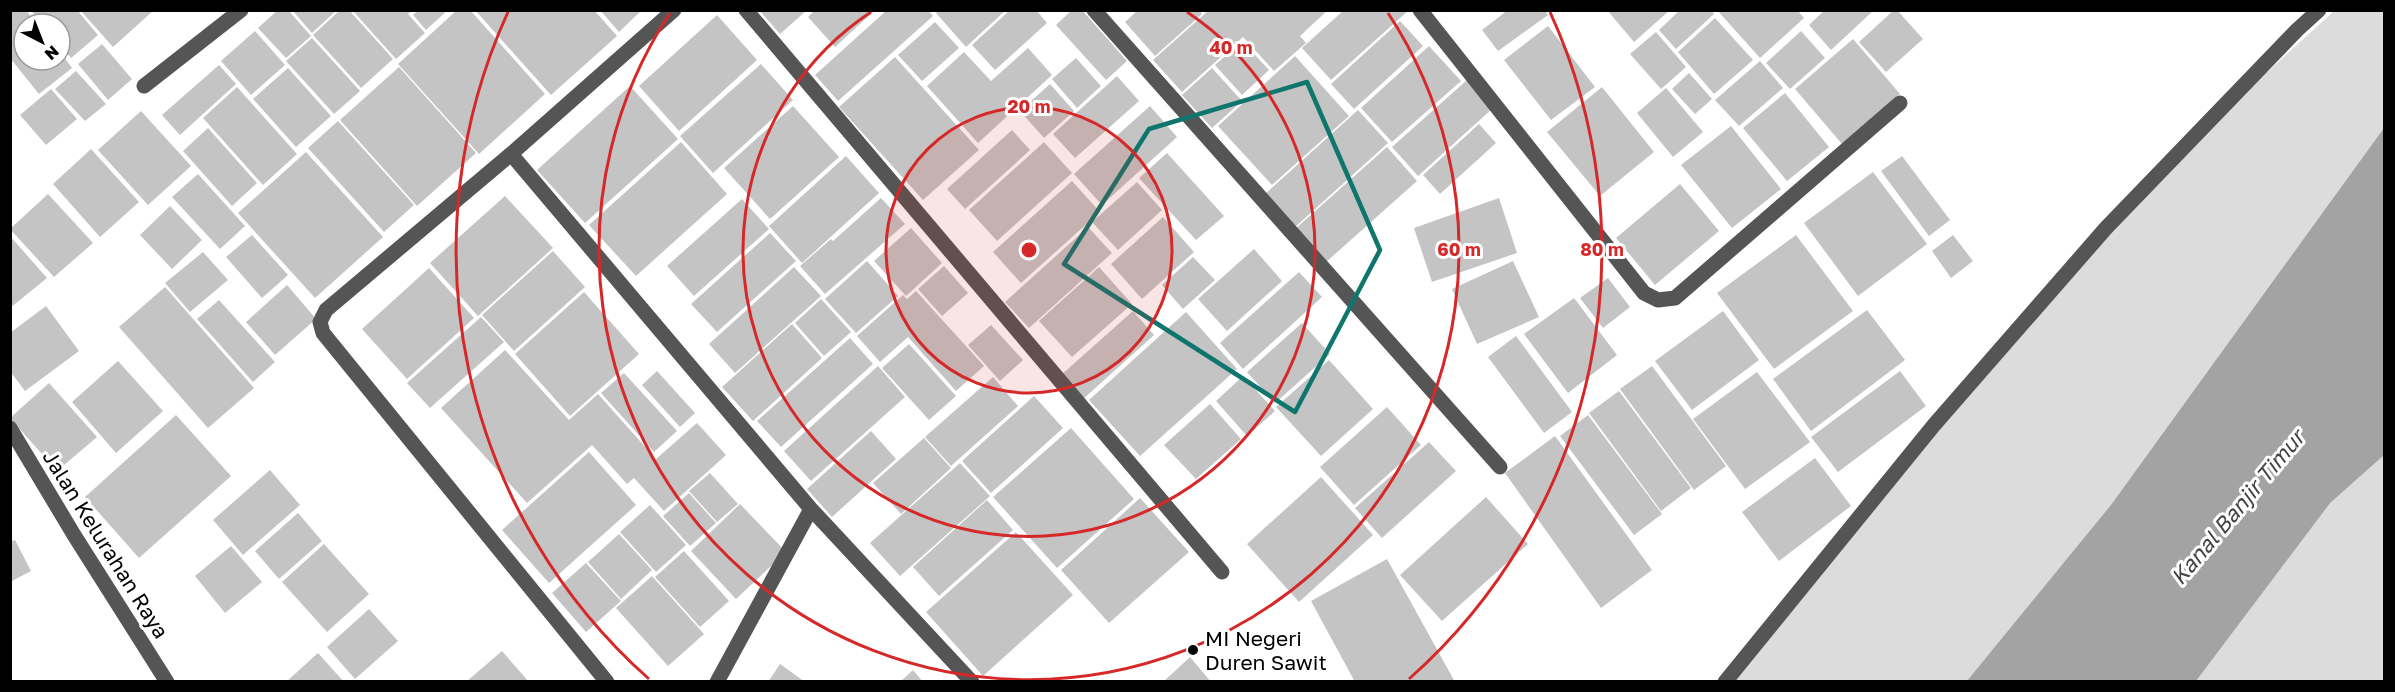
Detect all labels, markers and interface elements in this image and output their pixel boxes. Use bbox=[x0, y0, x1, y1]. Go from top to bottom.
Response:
north arrow bbox=[12, 12, 72, 72]
text: 40 m bbox=[1209, 36, 1253, 58]
text: N bbox=[41, 42, 63, 65]
text: 20 m bbox=[1008, 95, 1050, 117]
text: 60 m bbox=[1437, 238, 1481, 260]
text: 80 m bbox=[1580, 238, 1624, 260]
centre of rings bbox=[1019, 240, 1039, 260]
water label: Kanal Banjir Timur bbox=[2165, 422, 2312, 590]
street label: Jalan Kelurahan Raya bbox=[37, 445, 175, 643]
place label: MI Negeri Duren Sawit bbox=[1205, 625, 1327, 675]
marker: MI Negeri Duren Sawit bbox=[1186, 643, 1200, 657]

